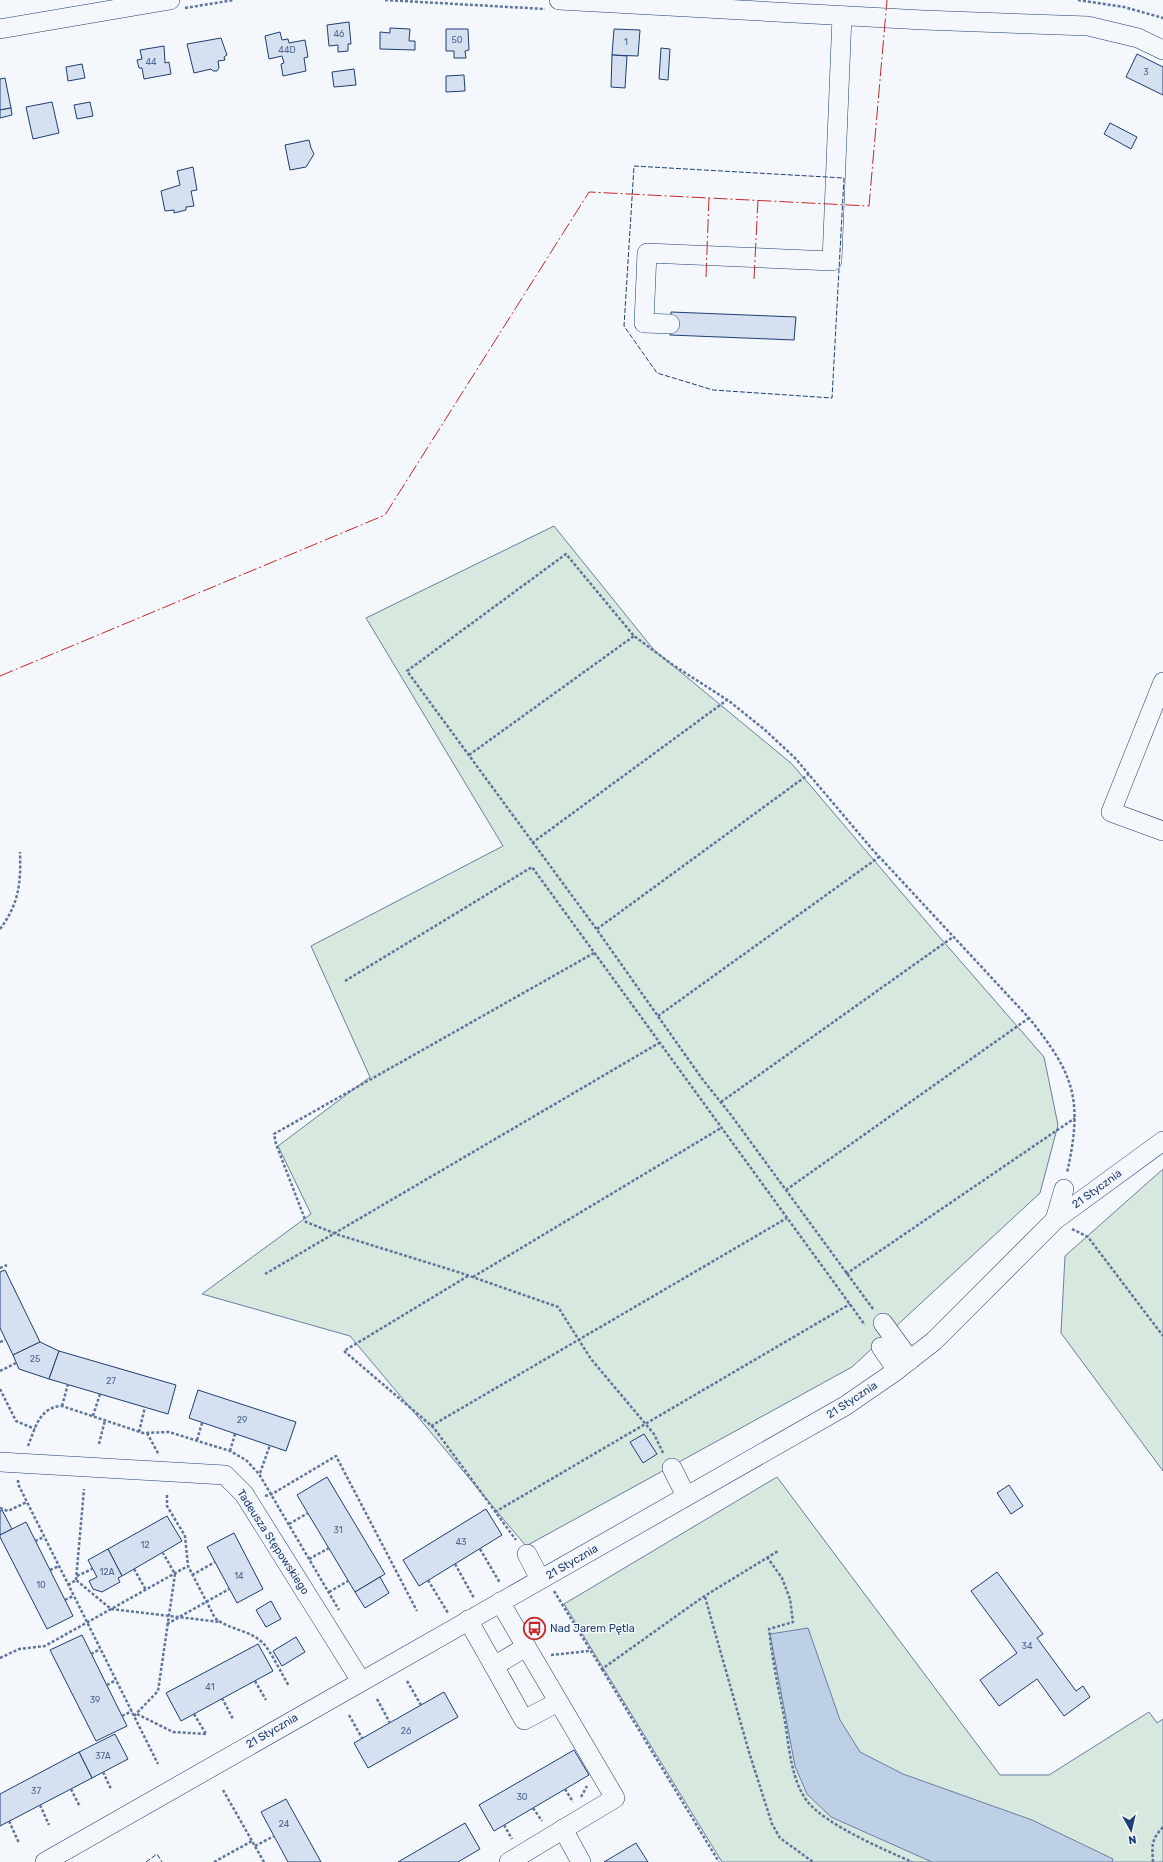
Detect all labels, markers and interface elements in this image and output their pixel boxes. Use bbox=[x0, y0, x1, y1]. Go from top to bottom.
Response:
house number: 46 bbox=[333, 29, 345, 39]
house number: 50 bbox=[451, 35, 463, 45]
house number: 1 bbox=[624, 37, 628, 47]
house number: 44D bbox=[278, 45, 296, 55]
house number: 44 bbox=[145, 57, 157, 67]
house number: 3 bbox=[1143, 67, 1149, 77]
street label: 21 Stycznia bbox=[1070, 1167, 1124, 1211]
house number: 25 bbox=[30, 1354, 40, 1364]
house number: 27 bbox=[106, 1376, 116, 1386]
street label: 21 Stycznia bbox=[824, 1379, 880, 1421]
house number: 29 bbox=[237, 1415, 247, 1425]
street label: Tadeusza Stępowskiego bbox=[234, 1487, 312, 1597]
house number: 31 bbox=[333, 1525, 343, 1535]
house number: 43 bbox=[456, 1537, 467, 1547]
house number: 12 bbox=[140, 1540, 150, 1550]
street label: 21 Stycznia bbox=[544, 1542, 600, 1582]
house number: 12A bbox=[99, 1567, 115, 1577]
house number: 14 bbox=[234, 1571, 244, 1581]
house number: 10 bbox=[36, 1580, 46, 1590]
bus stop icon: Nad Jarem Pętla bbox=[522, 1615, 548, 1641]
place label: Nad Jarem Pętla bbox=[550, 1622, 635, 1635]
house number: 34 bbox=[1022, 1641, 1033, 1651]
house number: 41 bbox=[205, 1682, 215, 1692]
house number: 39 bbox=[90, 1695, 100, 1705]
street label: 21 Stycznia bbox=[244, 1711, 300, 1751]
house number: 26 bbox=[401, 1726, 412, 1736]
house number: 37A bbox=[95, 1751, 111, 1761]
house number: 37 bbox=[31, 1786, 41, 1796]
house number: 30 bbox=[516, 1792, 528, 1802]
north arrow bbox=[1111, 1810, 1151, 1850]
house number: 24 bbox=[279, 1819, 290, 1829]
text: N bbox=[1127, 1832, 1137, 1846]

